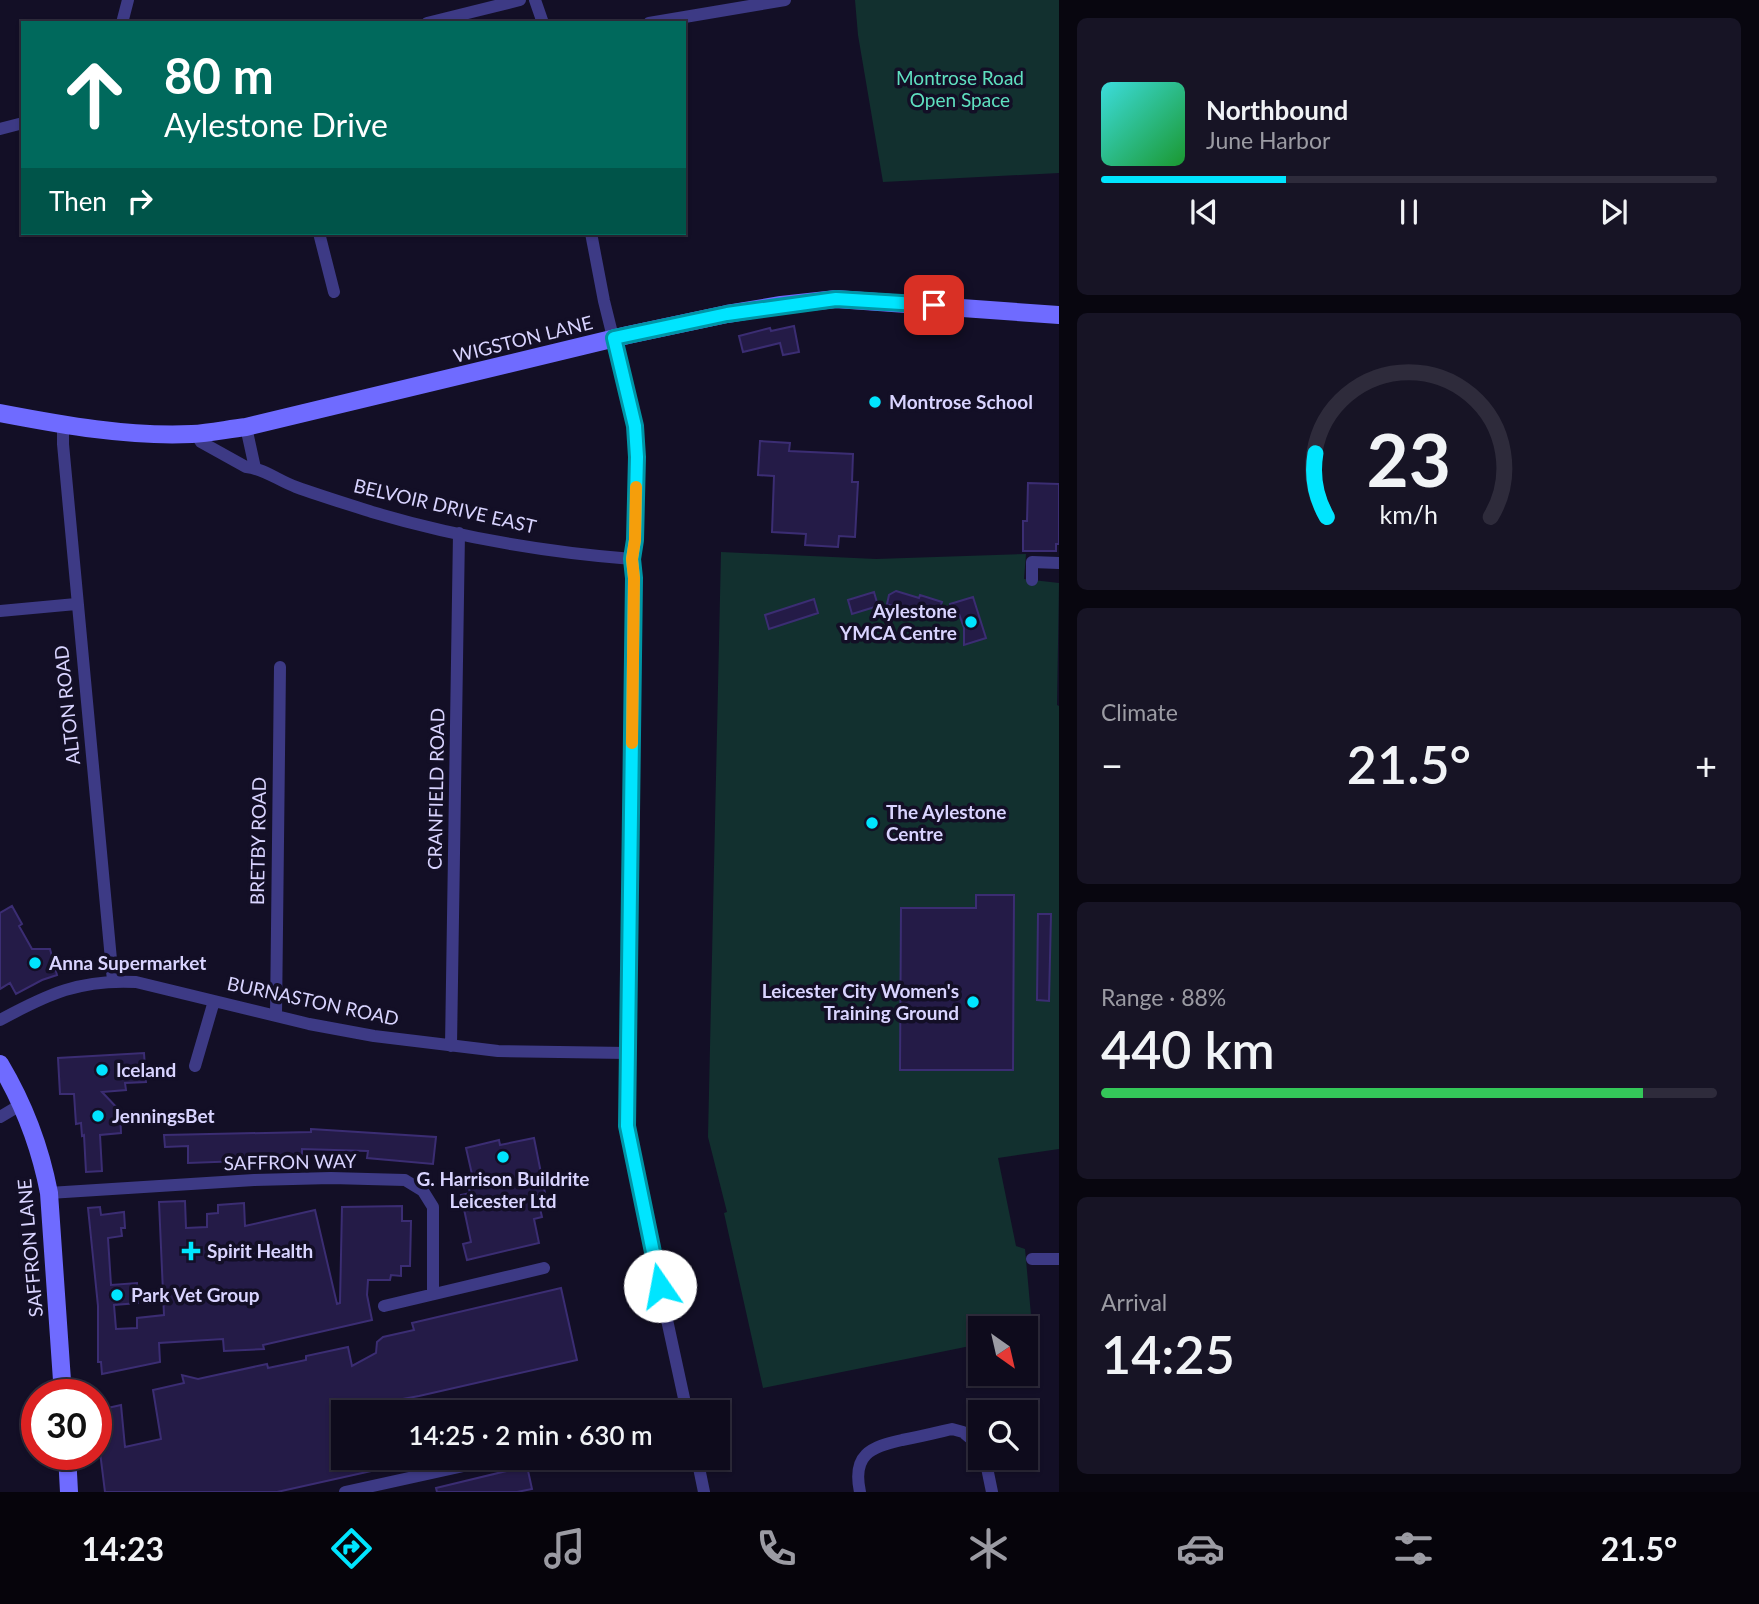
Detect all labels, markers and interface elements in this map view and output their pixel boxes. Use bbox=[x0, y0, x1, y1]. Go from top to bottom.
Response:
text: 80 m bbox=[164, 46, 274, 104]
icon: ahead bbox=[49, 49, 140, 140]
park label: Montrose Road Open Space bbox=[896, 66, 1024, 111]
text: Northbound bbox=[1206, 94, 1348, 126]
text: Aylestone Drive bbox=[164, 105, 388, 144]
text: June Harbor bbox=[1206, 126, 1330, 154]
icon: right bbox=[121, 182, 159, 220]
text: Then bbox=[49, 185, 107, 217]
icon: previous bbox=[1185, 193, 1223, 231]
icon: pause bbox=[1390, 193, 1428, 231]
icon: next bbox=[1595, 193, 1633, 231]
pin bbox=[904, 275, 964, 335]
icon: arrive bbox=[915, 286, 953, 324]
street label: WIGSTON LANE bbox=[451, 310, 595, 367]
place label: Montrose School bbox=[889, 390, 1033, 413]
marker: Montrose School bbox=[867, 394, 883, 410]
text: 23 bbox=[1367, 416, 1451, 504]
street label: BELVOIR DRIVE EAST bbox=[351, 473, 539, 538]
text: km/h bbox=[1380, 499, 1438, 529]
place label: Aylestone YMCA Centre bbox=[839, 599, 957, 644]
marker: Aylestone YMCA Centre bbox=[963, 614, 979, 630]
street label: ALTON ROAD bbox=[49, 644, 84, 766]
text: Climate bbox=[1101, 698, 1178, 726]
street label: CRANFIELD ROAD bbox=[423, 708, 448, 870]
text: 21.5° bbox=[1347, 733, 1471, 795]
text: − bbox=[1101, 742, 1123, 788]
text: + bbox=[1695, 742, 1717, 788]
street label: BRETBY ROAD bbox=[245, 777, 270, 905]
place label: The Aylestone Centre bbox=[886, 800, 1006, 845]
marker: The Aylestone Centre bbox=[864, 815, 880, 831]
place label: Anna Supermarket bbox=[48, 951, 206, 974]
marker: Anna Supermarket bbox=[27, 955, 43, 971]
street label: BURNASTON ROAD bbox=[225, 971, 401, 1030]
place label: Leicester City Women's Training Ground bbox=[762, 979, 959, 1024]
text: Range · 88% bbox=[1101, 983, 1226, 1011]
marker: Leicester City Women's Training Ground bbox=[965, 994, 981, 1010]
text: 440 km bbox=[1101, 1018, 1275, 1080]
place label: Iceland bbox=[116, 1058, 176, 1081]
marker: Iceland bbox=[94, 1062, 110, 1078]
place label: JenningsBet bbox=[112, 1104, 215, 1127]
marker: JenningsBet bbox=[90, 1108, 106, 1124]
street label: SAFFRON WAY bbox=[223, 1149, 357, 1174]
marker: G. Harrison Buildrite Leicester Ltd bbox=[495, 1149, 511, 1165]
place label: G. Harrison Buildrite Leicester Ltd bbox=[417, 1167, 590, 1212]
street label: SAFFRON LANE bbox=[12, 1178, 47, 1318]
place label: Spirit Health bbox=[207, 1239, 313, 1262]
marker: Spirit Health bbox=[181, 1241, 201, 1261]
position arrow bbox=[623, 1249, 697, 1323]
place label: Park Vet Group bbox=[131, 1283, 260, 1306]
marker: Park Vet Group bbox=[109, 1287, 125, 1303]
text: Arrival bbox=[1101, 1288, 1167, 1316]
north arrow bbox=[968, 1316, 1038, 1386]
map controls bbox=[968, 1316, 1038, 1470]
text: 14:25 bbox=[1101, 1323, 1235, 1385]
speed limit sign: 30 bbox=[21, 1379, 112, 1470]
button: search bbox=[968, 1400, 1038, 1470]
text: 14:25 · 2 min · 630 m bbox=[408, 1419, 653, 1451]
icon: directions bbox=[327, 1524, 376, 1573]
icon: music bbox=[540, 1524, 589, 1573]
icon: phone bbox=[752, 1524, 801, 1573]
icon: climate bbox=[964, 1524, 1013, 1573]
icon: car bbox=[1176, 1524, 1225, 1573]
icon: filters bbox=[1389, 1524, 1438, 1573]
text: 14:23 bbox=[82, 1529, 164, 1568]
text: 21.5° bbox=[1601, 1529, 1677, 1568]

